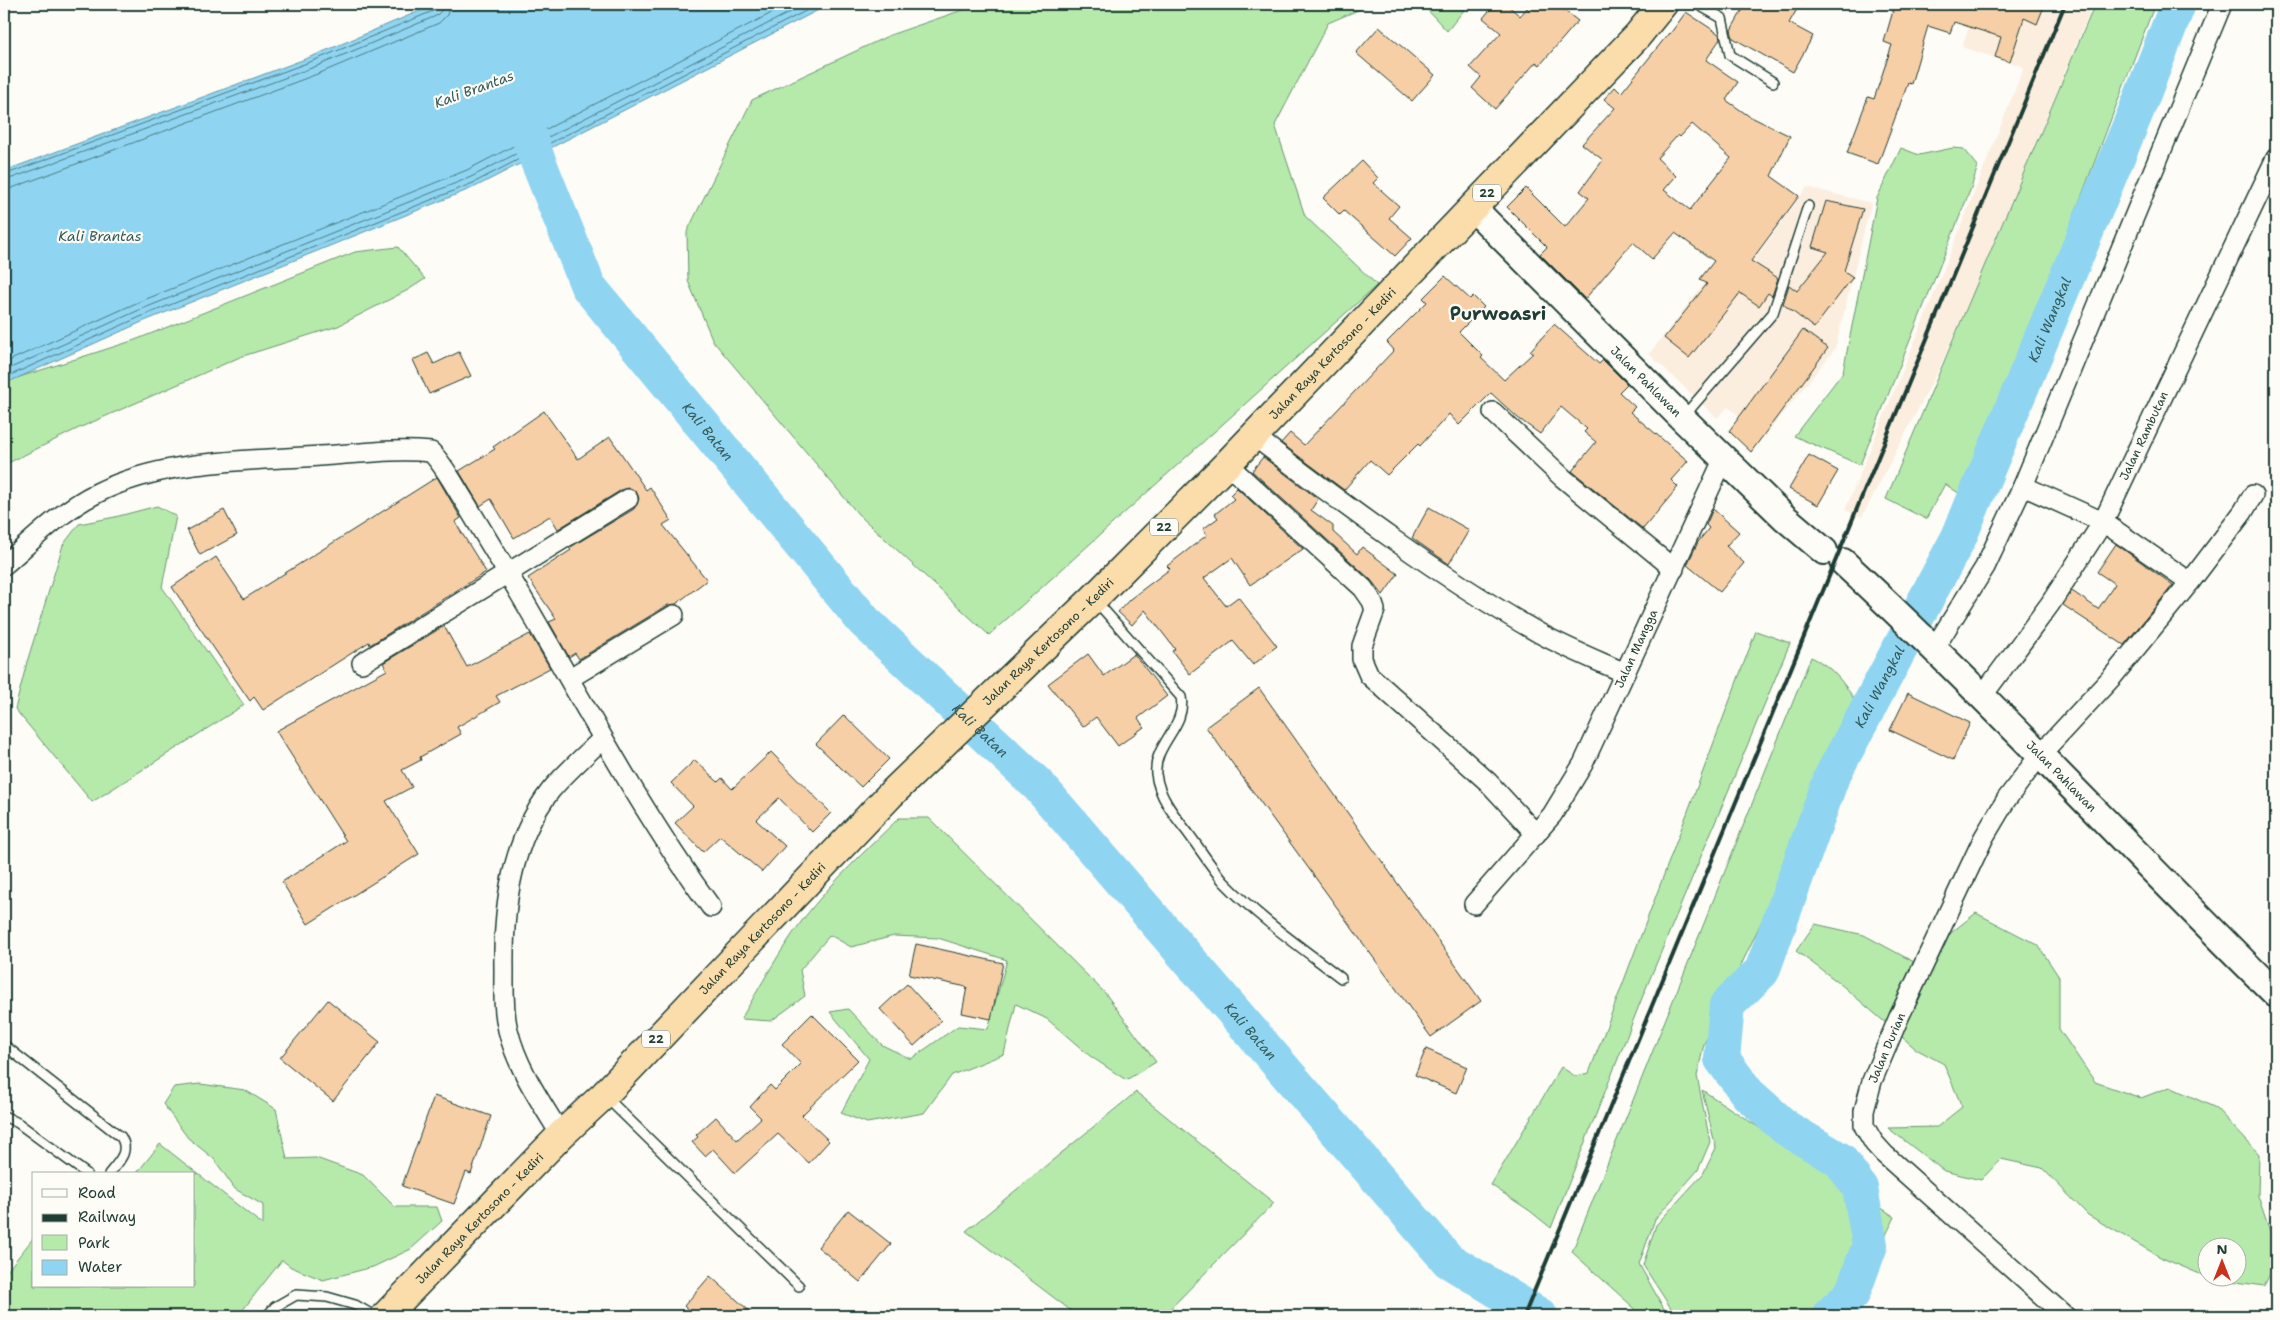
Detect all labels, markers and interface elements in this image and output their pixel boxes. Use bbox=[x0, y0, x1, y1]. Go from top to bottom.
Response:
water label: Kali Brantas bbox=[432, 66, 516, 112]
road number: 22 bbox=[1473, 184, 1501, 202]
water label: Kali Brantas bbox=[58, 227, 142, 245]
water label: Kali Wangkal bbox=[2024, 274, 2075, 365]
street label: Jalan Raya Kertosono - Kediri bbox=[1266, 284, 1400, 423]
district label: Purwoasri bbox=[1450, 302, 1546, 326]
street label: Jalan Pahlawan bbox=[1607, 343, 1685, 421]
street label: Jalan Rambutan bbox=[2116, 389, 2172, 483]
water label: Kali Batan bbox=[679, 399, 737, 465]
road number: 22 bbox=[1150, 518, 1178, 536]
street label: Jalan Raya Kertosono - Kediri bbox=[979, 575, 1117, 709]
street label: Jalan Mangga bbox=[1611, 606, 1661, 691]
water label: Kali Wangkal bbox=[1850, 643, 1909, 731]
water label: Kali Batan bbox=[948, 700, 1012, 761]
street label: Jalan Pahlawan bbox=[2023, 737, 2100, 816]
street label: Jalan Raya Kertosono - Kediri bbox=[696, 859, 829, 998]
water label: Kali Batan bbox=[1221, 999, 1281, 1064]
street label: Jalan Durian bbox=[1865, 1010, 1909, 1086]
road number: 22 bbox=[642, 1030, 670, 1048]
street label: Jalan Raya Kertosono - Kediri bbox=[412, 1150, 547, 1287]
legend bbox=[32, 1172, 195, 1288]
text: Road bbox=[78, 1183, 116, 1203]
text: Railway bbox=[78, 1207, 136, 1227]
text: Park bbox=[78, 1233, 110, 1253]
north arrow bbox=[2198, 1238, 2248, 1288]
text: N bbox=[2216, 1240, 2228, 1258]
text: Water bbox=[78, 1257, 122, 1277]

